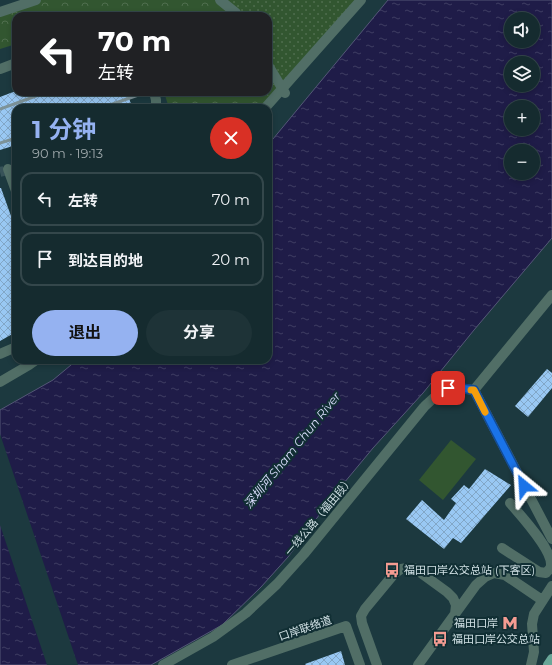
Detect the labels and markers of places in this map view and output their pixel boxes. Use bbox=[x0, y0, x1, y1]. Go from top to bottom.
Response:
pin bbox=[431, 371, 465, 405]
bus stop icon: 福田口岸公交总站 (下客区) bbox=[383, 561, 401, 579]
place label: 福田口岸公交总站 (下客区) bbox=[404, 563, 535, 577]
metro station icon: 福田口岸 bbox=[501, 614, 519, 632]
place label: 福田口岸 bbox=[454, 616, 498, 630]
bus stop icon: 福田口岸公交总站 bbox=[431, 630, 449, 648]
place label: 福田口岸公交总站 bbox=[452, 632, 540, 646]

